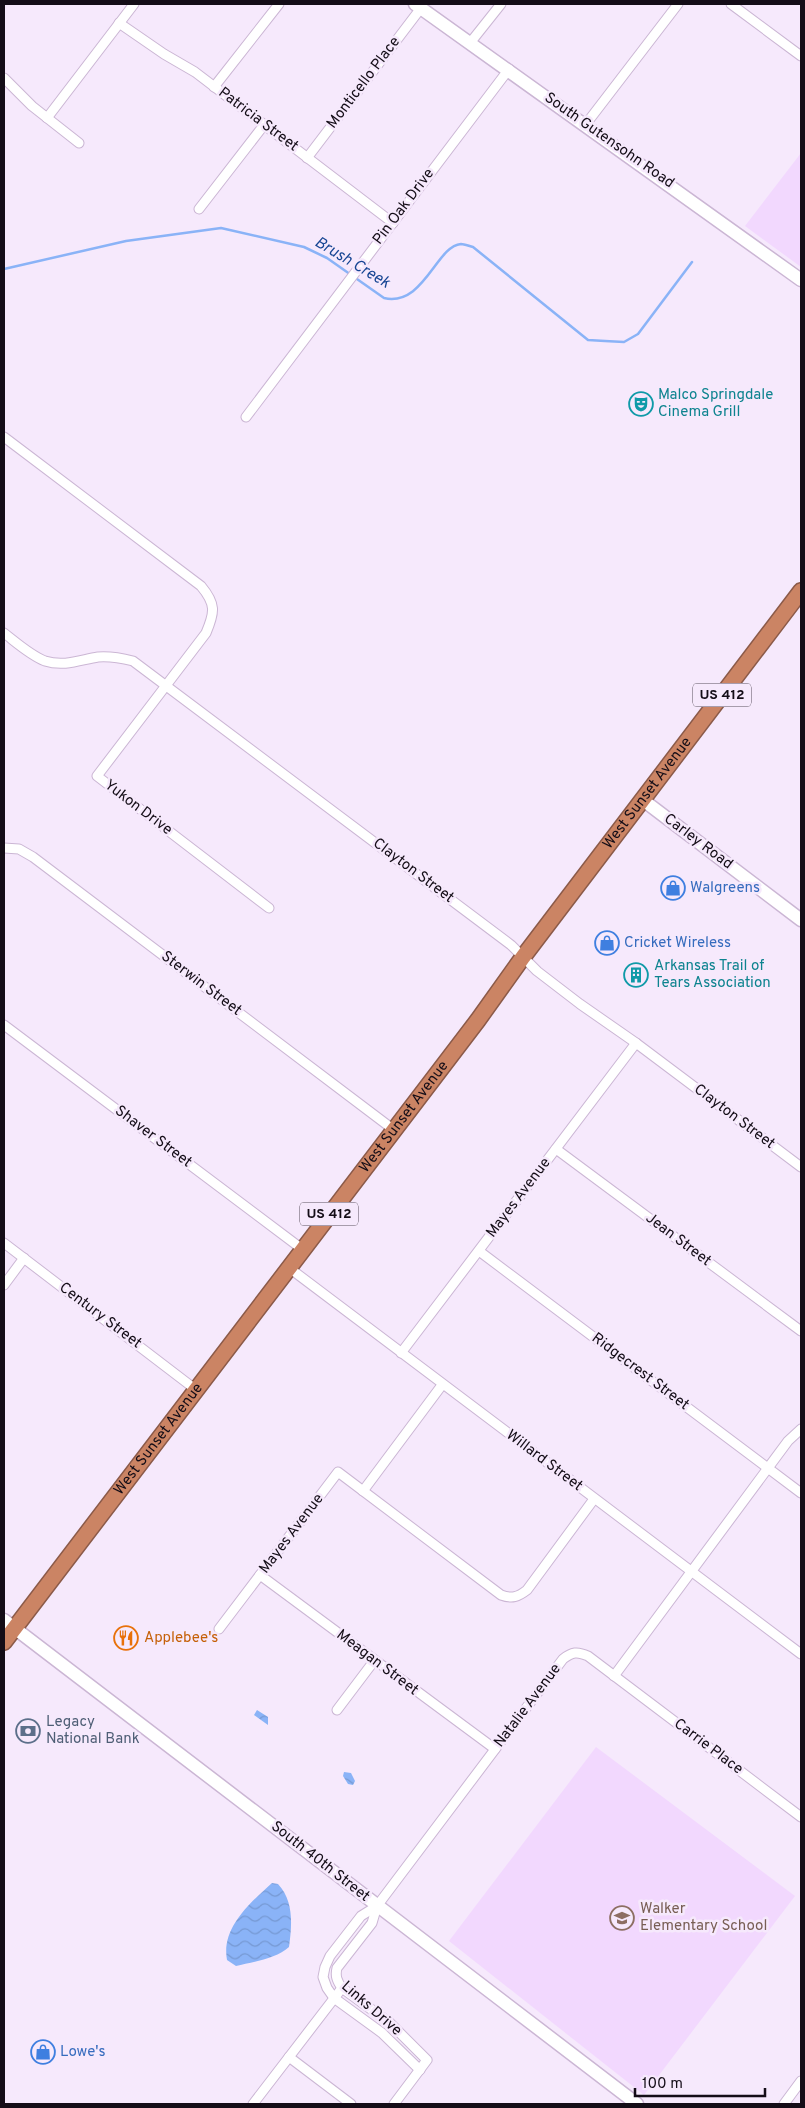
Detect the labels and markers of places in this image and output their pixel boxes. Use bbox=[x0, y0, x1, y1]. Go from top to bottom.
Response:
place label: Malco Springdale Cinema Grill bbox=[658, 386, 773, 422]
theatre icon: Malco Springdale Cinema Grill bbox=[628, 391, 654, 417]
shop icon: Walgreens bbox=[660, 875, 686, 901]
place label: Walgreens bbox=[690, 879, 760, 898]
shop icon: Cricket Wireless bbox=[594, 930, 620, 956]
place label: Cricket Wireless bbox=[624, 934, 731, 953]
place label: Arkansas Trail of Tears Association bbox=[654, 957, 771, 993]
building icon: Arkansas Trail of Tears Association bbox=[623, 962, 649, 988]
restaurant icon: Applebee's bbox=[113, 1625, 139, 1651]
place label: Applebee's bbox=[144, 1629, 218, 1648]
place label: Legacy National Bank bbox=[46, 1713, 140, 1749]
bank icon: Legacy National Bank bbox=[15, 1718, 41, 1744]
place label: Walker Elementary School bbox=[640, 1900, 767, 1936]
school or university icon: Walker Elementary School bbox=[609, 1905, 635, 1931]
shop icon: Lowe's bbox=[30, 2039, 56, 2065]
place label: Lowe's bbox=[60, 2043, 106, 2062]

